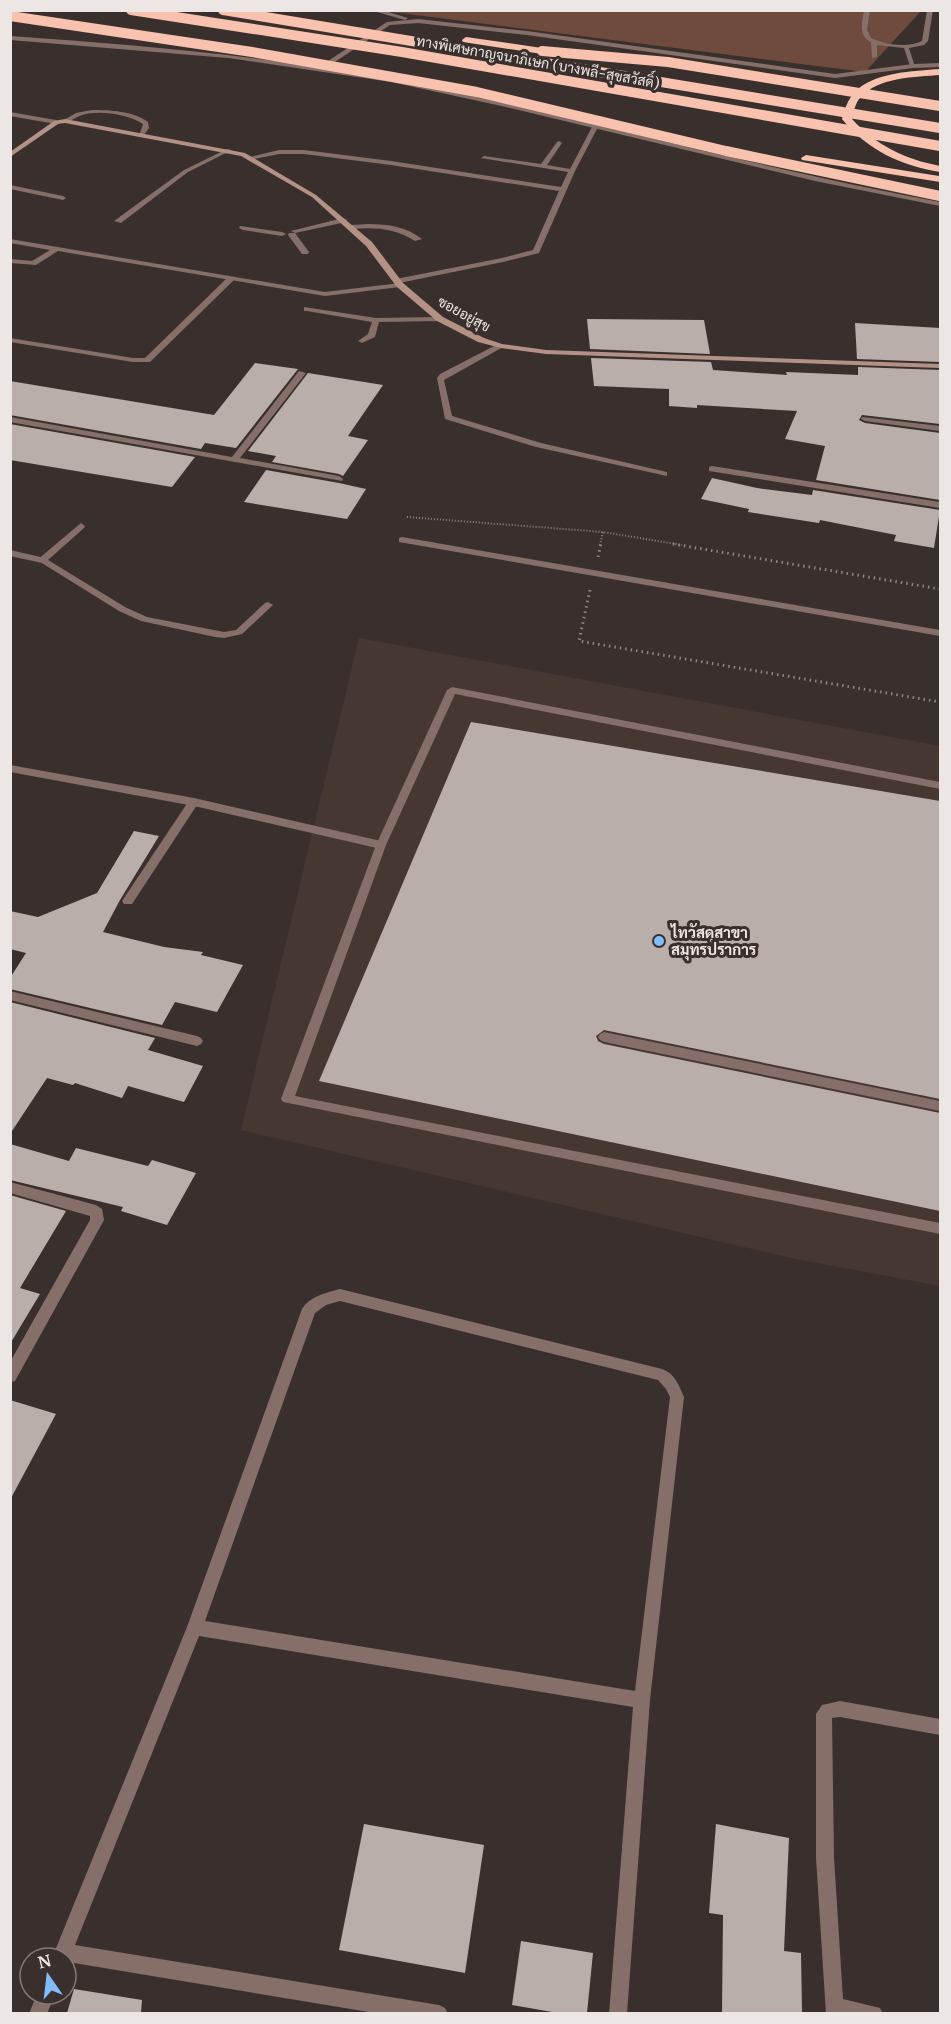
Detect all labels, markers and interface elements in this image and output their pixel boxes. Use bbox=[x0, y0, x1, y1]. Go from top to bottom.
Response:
street label: ทางพิเศษกาญจนาภิเษก (บางพลี-สุขสวัสดิ์) bbox=[415, 28, 662, 93]
street label: ซอยอยู่สุข bbox=[434, 292, 494, 337]
place label: ไทวัสดุสาขา สมุทรปราการ bbox=[670, 923, 757, 961]
marker: ไทวัสดุสาขา สมุทรปราการ bbox=[652, 934, 666, 948]
north arrow bbox=[18, 1946, 78, 2006]
text: N bbox=[36, 1950, 53, 1973]

